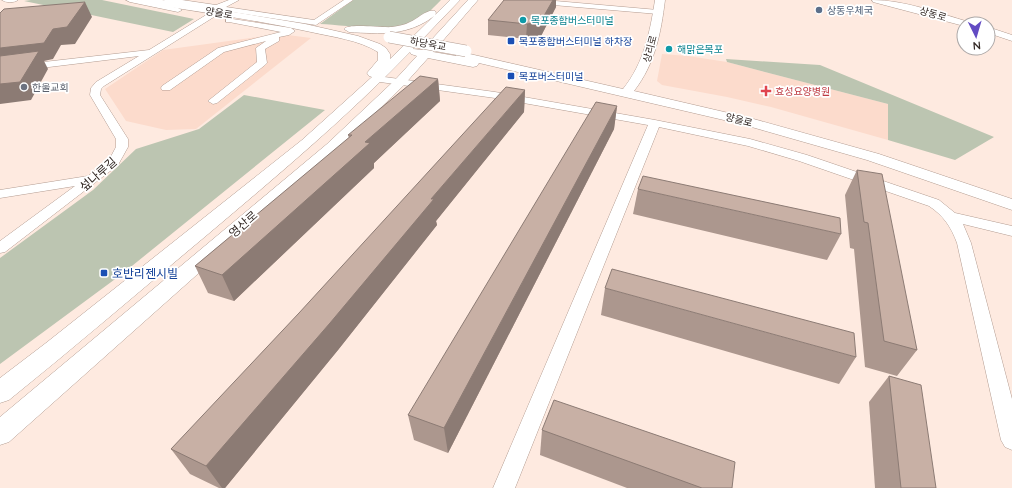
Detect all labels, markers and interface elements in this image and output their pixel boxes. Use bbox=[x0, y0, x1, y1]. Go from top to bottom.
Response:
street label: 양을로 bbox=[204, 4, 234, 22]
place label: 상동우체국 bbox=[827, 4, 873, 17]
street label: 상동로 bbox=[918, 4, 948, 24]
marker: 상동우체국 bbox=[814, 5, 824, 15]
place label: 목포종합버스터미널 bbox=[531, 14, 614, 27]
marker: 목포종합버스터미널 bbox=[518, 15, 528, 25]
north arrow bbox=[956, 16, 996, 56]
street label: 하당육교 bbox=[409, 34, 447, 54]
street label: 상리로 bbox=[640, 34, 660, 64]
place label: 목포종합버스터미널 하차장 bbox=[519, 35, 632, 48]
marker: 목포종합버스터미널 하차장 bbox=[506, 36, 516, 46]
text: N bbox=[972, 39, 982, 53]
place label: 해맑은목포 bbox=[677, 43, 723, 56]
marker: 해맑은목포 bbox=[664, 44, 674, 54]
place label: 목포버스터미널 bbox=[519, 70, 583, 83]
marker: 목포버스터미널 bbox=[506, 71, 516, 81]
place label: 한울교회 bbox=[32, 81, 69, 94]
marker: 한울교회 bbox=[19, 82, 29, 92]
marker: 효성요양병원 bbox=[760, 85, 772, 97]
place label: 효성요양병원 bbox=[775, 85, 830, 98]
street label: 양을로 bbox=[724, 110, 754, 130]
street label: 섶나루길 bbox=[76, 154, 120, 194]
street label: 영산로 bbox=[226, 207, 260, 241]
place label: 호반리젠시빌 bbox=[112, 266, 178, 281]
marker: 호반리젠시빌 bbox=[99, 268, 109, 278]

